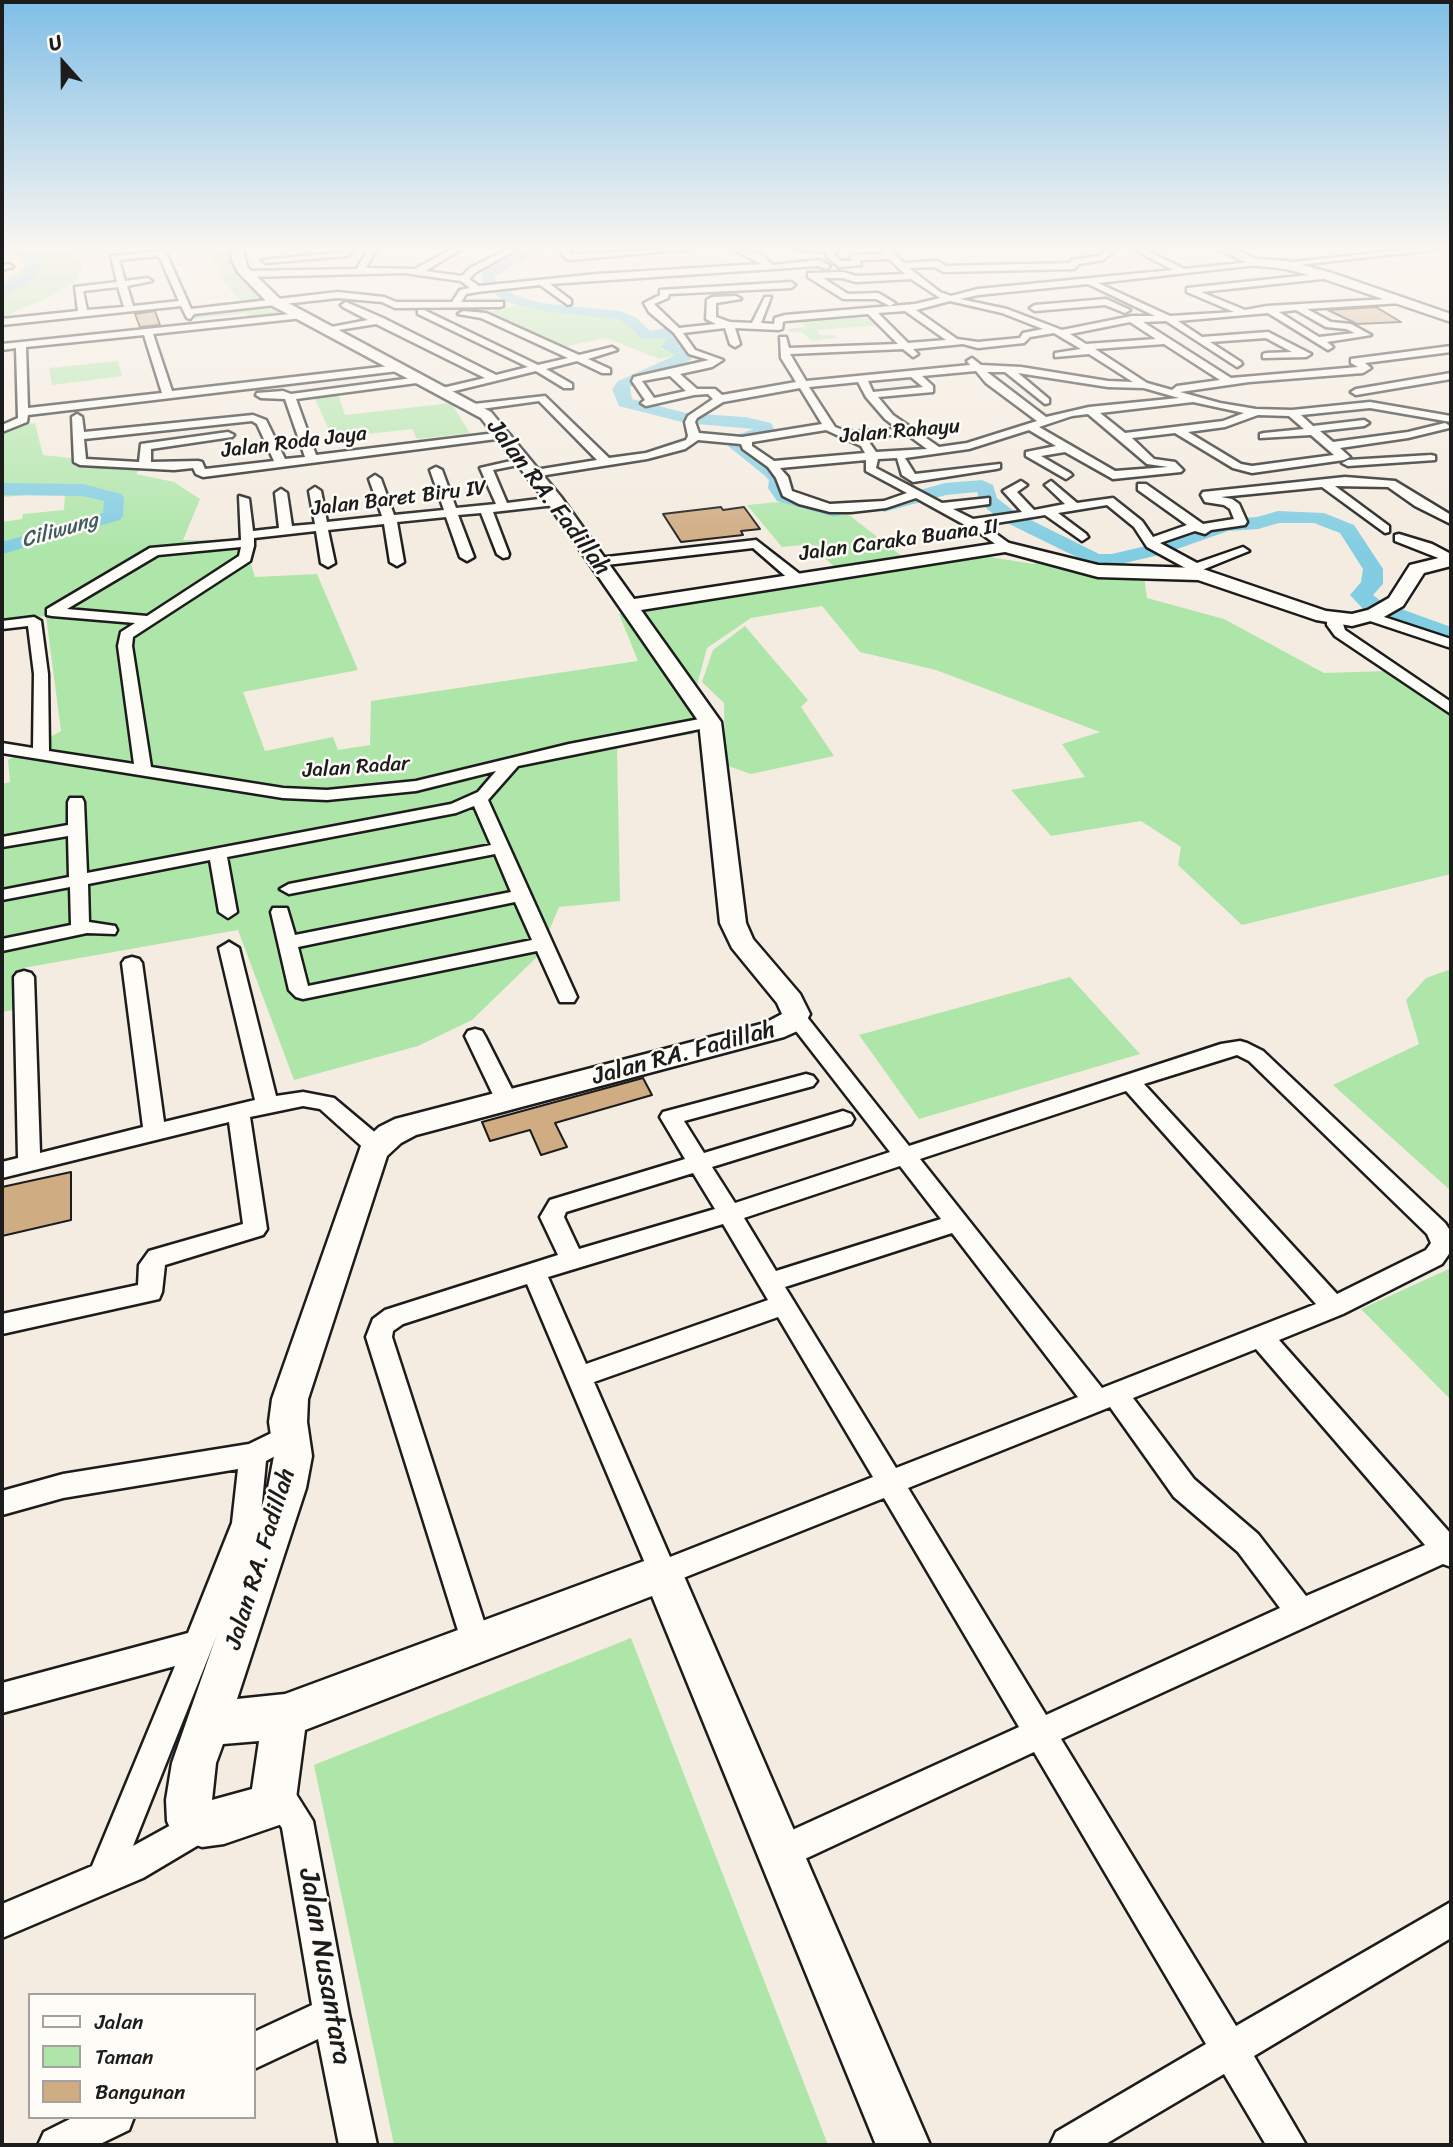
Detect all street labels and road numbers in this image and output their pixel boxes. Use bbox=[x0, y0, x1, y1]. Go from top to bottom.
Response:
street label: Jalan RA. Fadillah bbox=[480, 414, 616, 582]
street label: Jalan Rahayu bbox=[839, 414, 961, 450]
street label: Jalan Roda Jaya bbox=[220, 422, 368, 464]
street label: Jalan Baret Biru IV bbox=[310, 476, 488, 522]
street label: Jalan Caraka Buana II bbox=[798, 515, 1000, 567]
street label: Jalan Radar bbox=[302, 752, 410, 784]
street label: Jalan RA. Fadillah bbox=[590, 1016, 778, 1092]
street label: Jalan RA. Fadillah bbox=[220, 1465, 302, 1653]
street label: Jalan Nusantara bbox=[290, 1866, 358, 2068]

